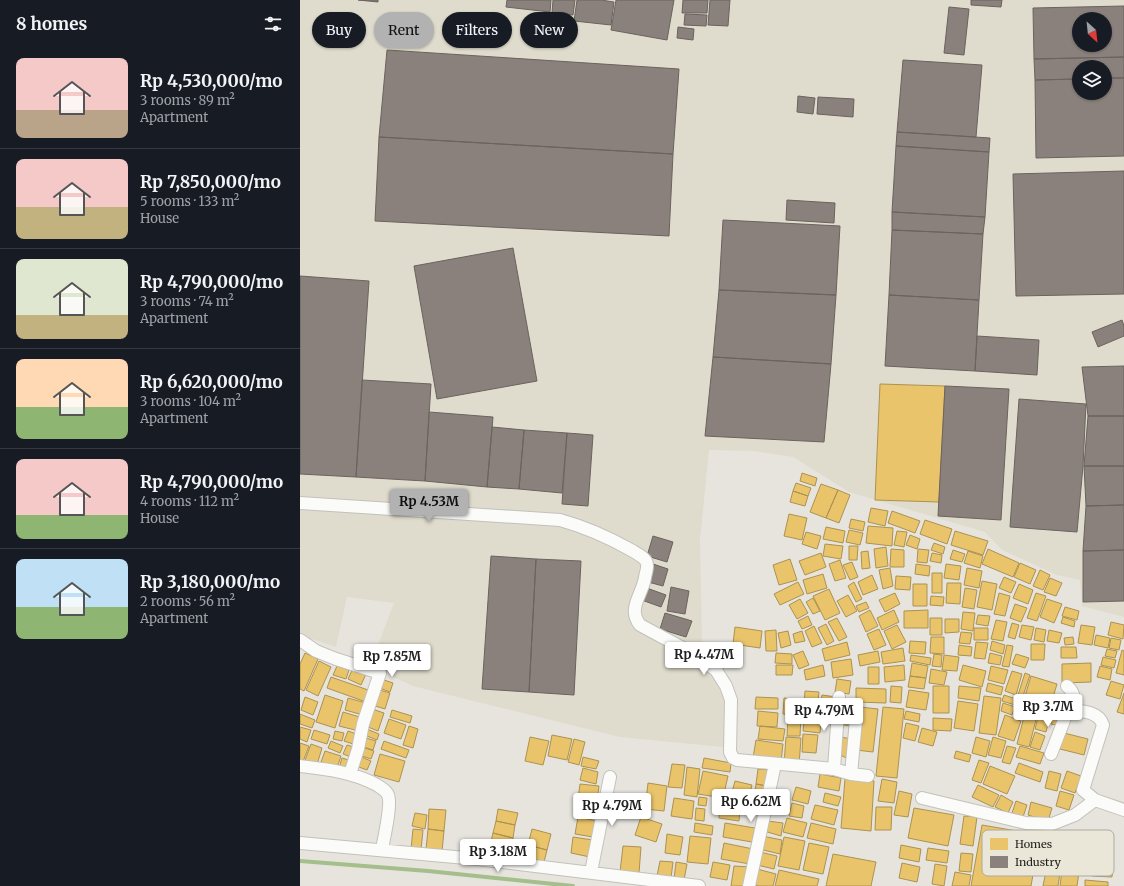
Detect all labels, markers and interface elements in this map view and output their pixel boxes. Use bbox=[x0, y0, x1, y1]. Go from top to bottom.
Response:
chip: Buy bbox=[312, 12, 366, 48]
chip: Rent bbox=[374, 12, 434, 48]
chip: Filters bbox=[442, 12, 512, 48]
chip: New bbox=[520, 12, 578, 48]
north arrow bbox=[1072, 12, 1112, 52]
map controls bbox=[1072, 12, 1112, 100]
text: 8 homes bbox=[16, 13, 87, 35]
icon: filters bbox=[262, 13, 284, 35]
button: layers bbox=[1072, 60, 1112, 100]
text: Rp 4,530,000/mo bbox=[140, 70, 282, 92]
icon: home bbox=[48, 74, 96, 122]
text: 3 rooms · 89 m² bbox=[140, 92, 235, 109]
text: Apartment bbox=[140, 109, 208, 126]
text: Rp 7,850,000/mo bbox=[140, 171, 281, 193]
icon: home bbox=[48, 175, 96, 223]
text: 5 rooms · 133 m² bbox=[140, 193, 239, 210]
text: House bbox=[140, 210, 179, 227]
text: Rp 4,790,000/mo bbox=[140, 271, 283, 293]
icon: home bbox=[48, 275, 96, 323]
text: 3 rooms · 74 m² bbox=[140, 293, 234, 310]
text: Apartment bbox=[140, 310, 208, 327]
text: Rp 6,620,000/mo bbox=[140, 371, 283, 393]
icon: home bbox=[48, 375, 96, 423]
text: 3 rooms · 104 m² bbox=[140, 393, 241, 410]
text: Apartment bbox=[140, 410, 208, 427]
text: Rp 4,790,000/mo bbox=[140, 471, 283, 493]
icon: home bbox=[48, 475, 96, 523]
pin: Rp 4.53M bbox=[388, 489, 470, 523]
text: 4 rooms · 112 m² bbox=[140, 493, 239, 510]
text: Rp 4.53M bbox=[399, 493, 459, 510]
text: House bbox=[140, 510, 179, 527]
text: Rp 3,180,000/mo bbox=[140, 571, 280, 593]
icon: home bbox=[48, 575, 96, 623]
text: 2 rooms · 56 m² bbox=[140, 593, 235, 610]
text: Apartment bbox=[140, 610, 208, 627]
pin: Rp 4.47M bbox=[663, 642, 745, 676]
pin: Rp 7.85M bbox=[351, 644, 433, 678]
text: Rp 4.47M bbox=[674, 646, 734, 663]
text: Rp 7.85M bbox=[363, 648, 421, 665]
pin: Rp 3.7M bbox=[1011, 694, 1085, 728]
pin: Rp 4.79M bbox=[783, 698, 865, 732]
text: Rp 3.7M bbox=[1022, 698, 1074, 715]
text: Rp 4.79M bbox=[794, 702, 854, 719]
pin: Rp 6.62M bbox=[710, 789, 792, 823]
pin: Rp 4.79M bbox=[571, 793, 653, 827]
text: Rp 6.62M bbox=[721, 793, 781, 810]
text: Rp 4.79M bbox=[582, 797, 642, 814]
legend bbox=[982, 830, 1114, 876]
text: Homes bbox=[1015, 837, 1052, 851]
pin: Rp 3.18M bbox=[457, 839, 539, 873]
text: Rp 3.18M bbox=[469, 843, 527, 860]
text: Industry bbox=[1015, 855, 1062, 869]

